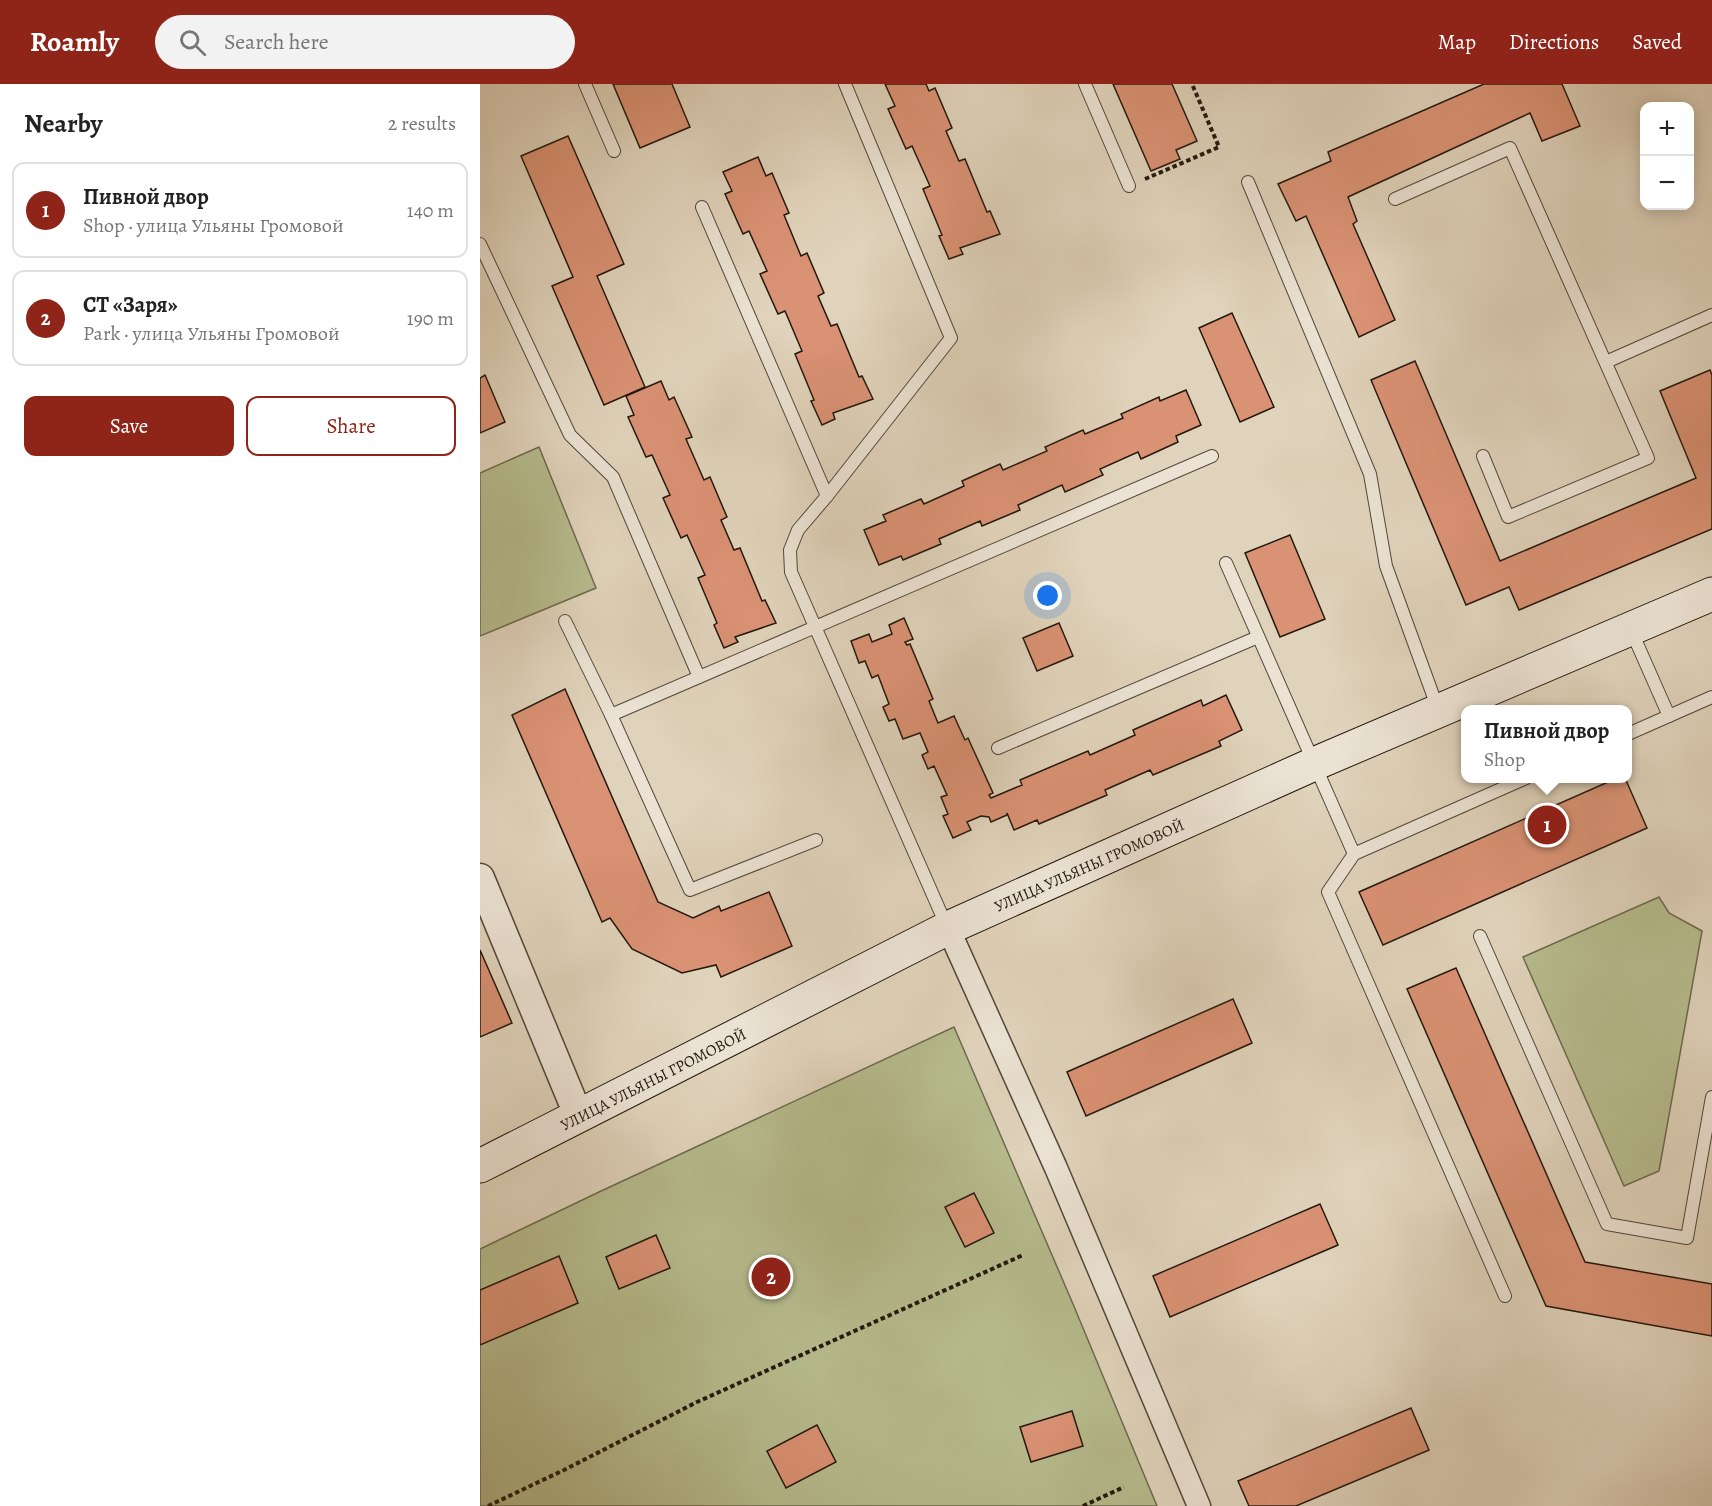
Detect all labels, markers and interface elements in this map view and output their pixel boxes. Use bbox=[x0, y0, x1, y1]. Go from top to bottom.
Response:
search box bbox=[155, 15, 575, 69]
text: Roamly bbox=[30, 23, 119, 61]
icon: search bbox=[176, 26, 209, 59]
text: Search here bbox=[224, 27, 329, 57]
text: Map bbox=[1438, 28, 1476, 56]
text: Directions bbox=[1509, 28, 1599, 56]
text: Saved bbox=[1632, 28, 1682, 56]
map controls bbox=[1640, 102, 1694, 210]
button: + bbox=[1640, 102, 1694, 156]
text: Nearby bbox=[24, 106, 103, 141]
text: 2 results bbox=[388, 110, 456, 137]
button: − bbox=[1640, 156, 1694, 210]
text: Пивной двор bbox=[83, 182, 209, 212]
text: 1 bbox=[42, 197, 49, 224]
text: 140 m bbox=[407, 197, 454, 224]
text: Shop · улица Ульяны Громовой bbox=[83, 212, 344, 239]
text: СТ «Заря» bbox=[83, 290, 178, 320]
text: 2 bbox=[41, 305, 50, 332]
text: 190 m bbox=[407, 305, 454, 332]
text: Park · улица Ульяны Громовой bbox=[83, 320, 340, 347]
button: Save bbox=[24, 396, 234, 456]
button: Share bbox=[246, 396, 456, 456]
your location bbox=[1033, 581, 1062, 610]
popup bbox=[1461, 705, 1632, 783]
text: Пивной двор bbox=[1484, 716, 1609, 746]
text: Shop bbox=[1484, 746, 1525, 773]
pin: 1 bbox=[1528, 802, 1566, 848]
street label: УЛИЦА УЛЬЯНЫ ГРОМОВОЙ bbox=[991, 814, 1188, 918]
street label: УЛИЦА УЛЬЯНЫ ГРОМОВОЙ bbox=[557, 1023, 750, 1136]
pin: 2 bbox=[752, 1254, 790, 1300]

